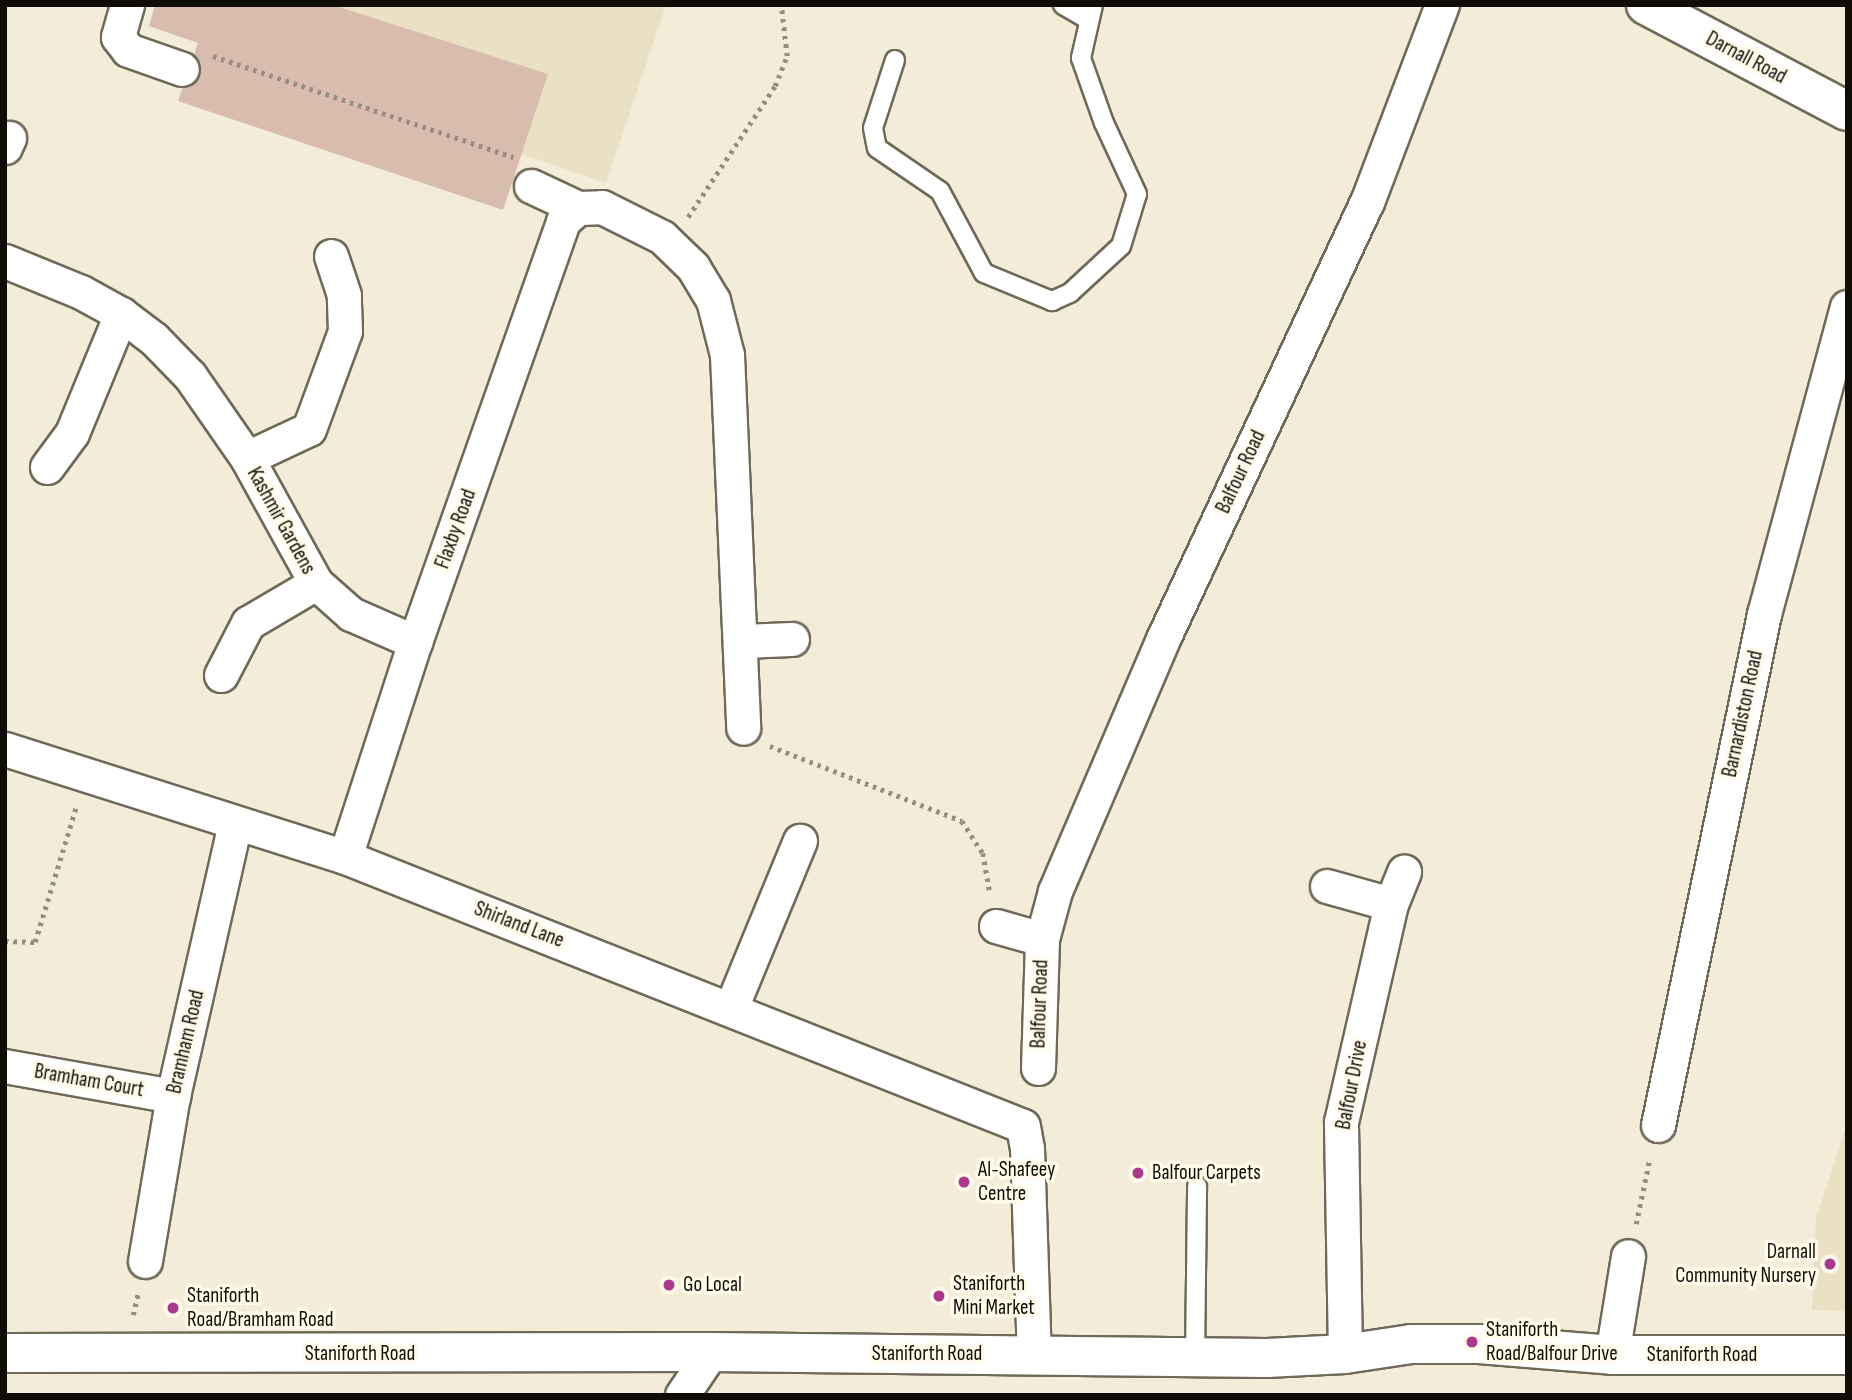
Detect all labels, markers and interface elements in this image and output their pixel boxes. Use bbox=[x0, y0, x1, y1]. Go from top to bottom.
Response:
street label: Darnall Road bbox=[1701, 26, 1791, 90]
street label: Balfour Road bbox=[1211, 426, 1271, 518]
street label: Kashmir Gardens bbox=[241, 463, 321, 579]
street label: Flaxby Road bbox=[430, 486, 482, 572]
street label: Barnardiston Road bbox=[1717, 648, 1769, 780]
street label: Shirland Lane bbox=[470, 896, 568, 954]
street label: Balfour Road bbox=[1026, 959, 1054, 1049]
street label: Bramham Road bbox=[162, 988, 210, 1096]
street label: Balfour Drive bbox=[1331, 1038, 1373, 1132]
street label: Bramham Court bbox=[32, 1059, 146, 1103]
place label: Al-Shafeey Centre bbox=[978, 1157, 1055, 1207]
place label: Balfour Carpets bbox=[1152, 1160, 1261, 1186]
marker: Balfour Carpets bbox=[1130, 1165, 1146, 1181]
marker: Al-Shafeey Centre bbox=[956, 1174, 972, 1190]
place label: Darnall Community Nursery bbox=[1675, 1239, 1816, 1289]
marker: Darnall Community Nursery bbox=[1822, 1256, 1838, 1272]
place label: Staniforth Mini Market bbox=[953, 1271, 1035, 1321]
place label: Go Local bbox=[683, 1272, 742, 1298]
marker: Go Local bbox=[661, 1277, 677, 1293]
place label: Staniforth Road/Bramham Road bbox=[187, 1283, 334, 1333]
marker: Staniforth Mini Market bbox=[931, 1288, 947, 1304]
marker: Staniforth Road/Bramham Road bbox=[165, 1300, 181, 1316]
place label: Staniforth Road/Balfour Drive bbox=[1486, 1317, 1618, 1367]
marker: Staniforth Road/Balfour Drive bbox=[1464, 1334, 1480, 1350]
street label: Staniforth Road bbox=[305, 1341, 415, 1367]
street label: Staniforth Road bbox=[872, 1341, 982, 1367]
street label: Staniforth Road bbox=[1647, 1342, 1757, 1368]

